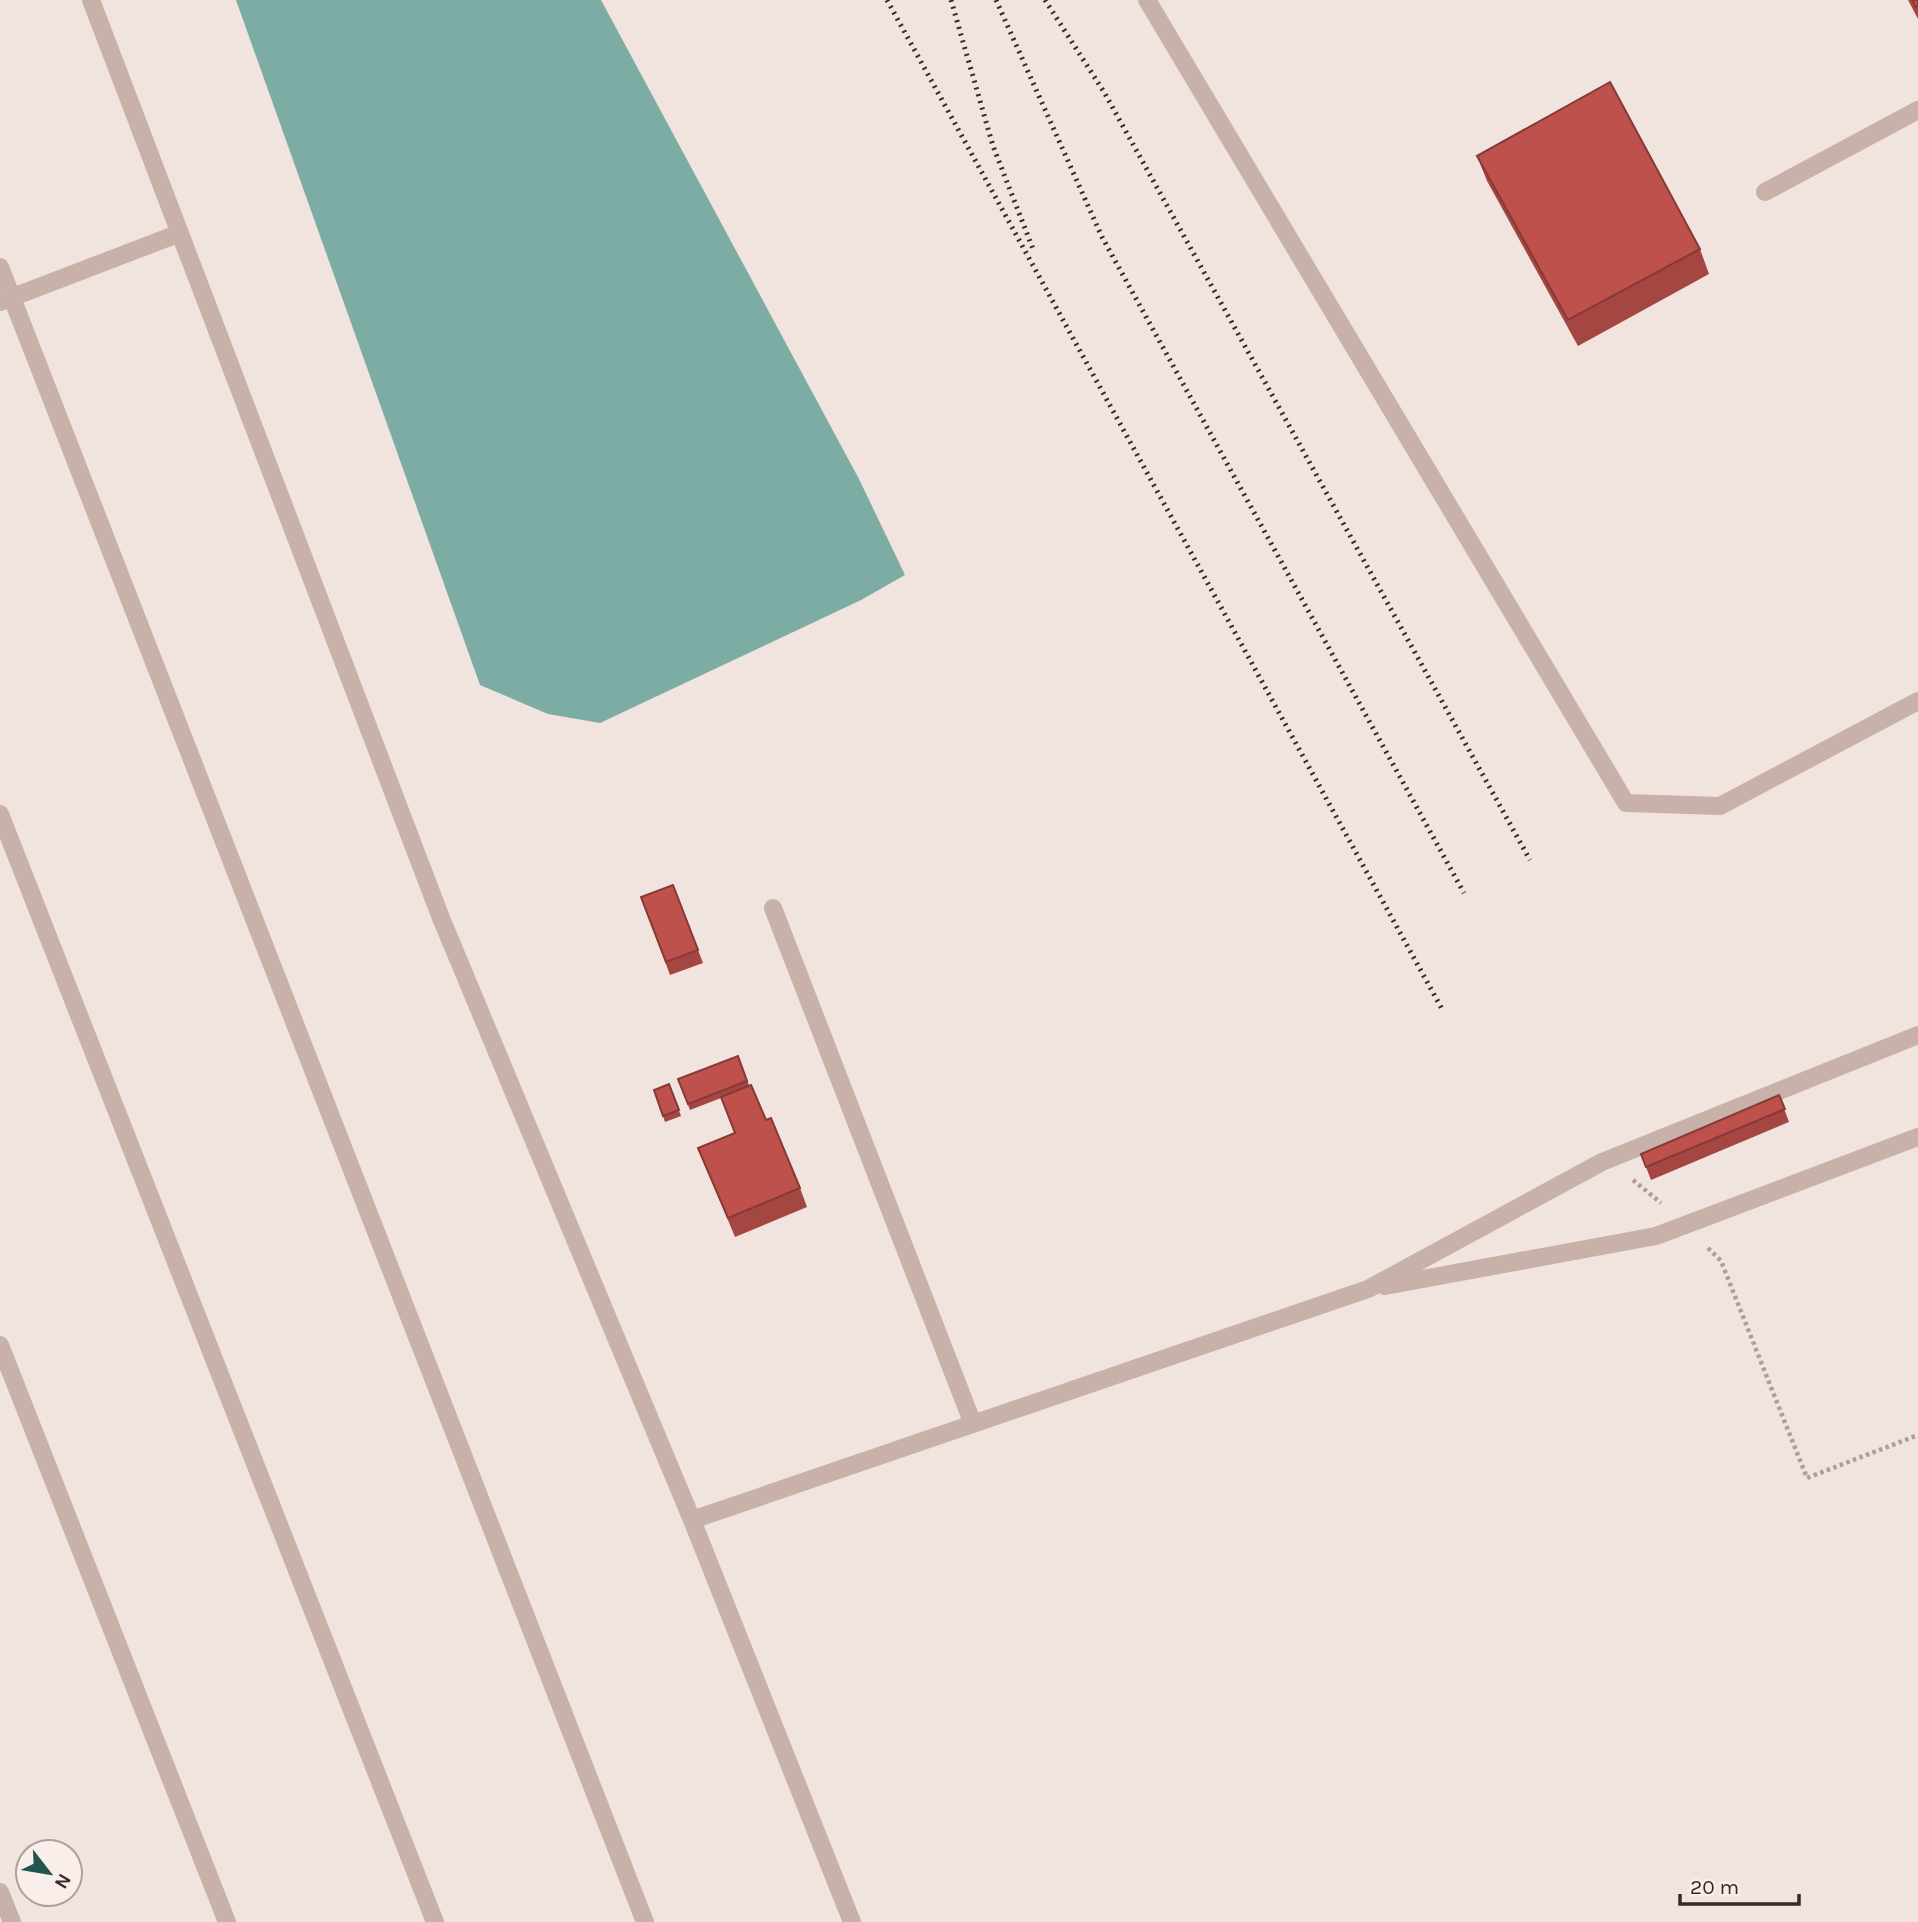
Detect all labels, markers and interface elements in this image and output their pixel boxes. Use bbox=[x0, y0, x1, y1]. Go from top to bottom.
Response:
north arrow bbox=[14, 1838, 84, 1908]
scale bar bbox=[1680, 1862, 1799, 1906]
text: N bbox=[50, 1870, 76, 1893]
text: 20 m bbox=[1690, 1875, 1739, 1899]

